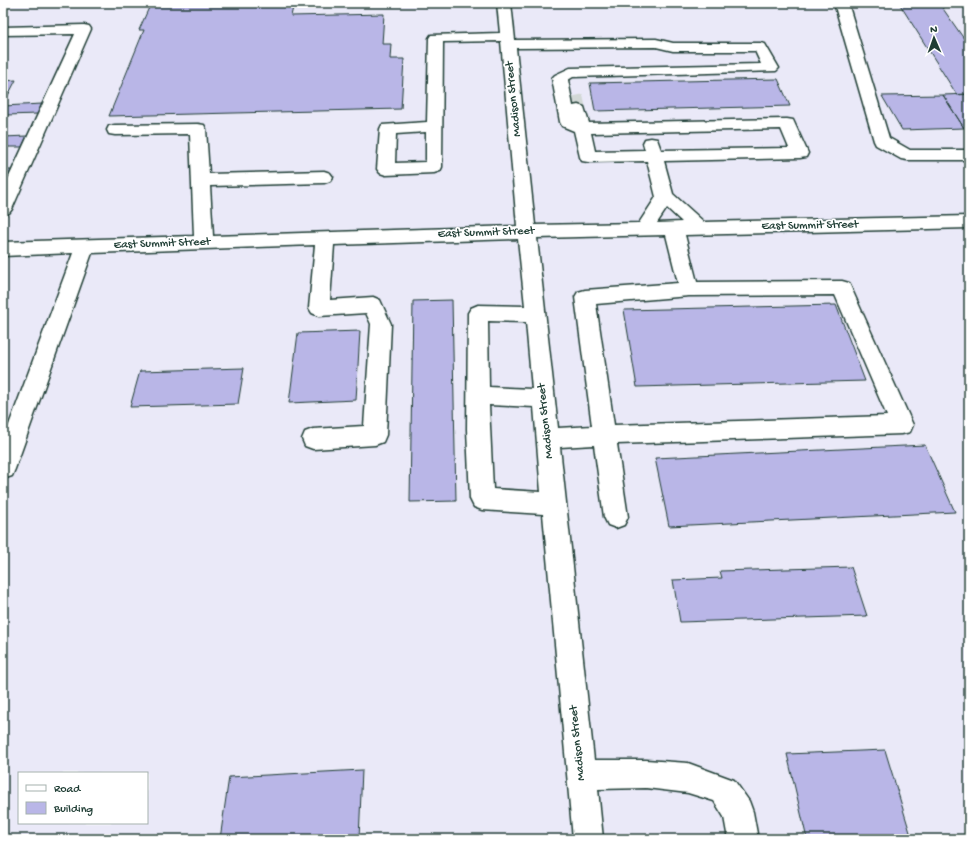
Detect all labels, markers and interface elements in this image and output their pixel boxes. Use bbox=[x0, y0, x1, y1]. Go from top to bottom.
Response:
north arrow bbox=[914, 18, 954, 58]
text: N bbox=[930, 24, 938, 36]
street label: Madison Street bbox=[503, 59, 525, 137]
street label: East Summit Street bbox=[761, 218, 860, 234]
street label: East Summit Street bbox=[437, 224, 536, 242]
street label: East Summit Street bbox=[113, 235, 212, 253]
street label: Madison Street bbox=[535, 381, 557, 459]
street label: Madison Street bbox=[567, 703, 589, 781]
legend bbox=[18, 772, 148, 824]
text: Road bbox=[54, 783, 81, 797]
text: Building bbox=[53, 803, 93, 817]

